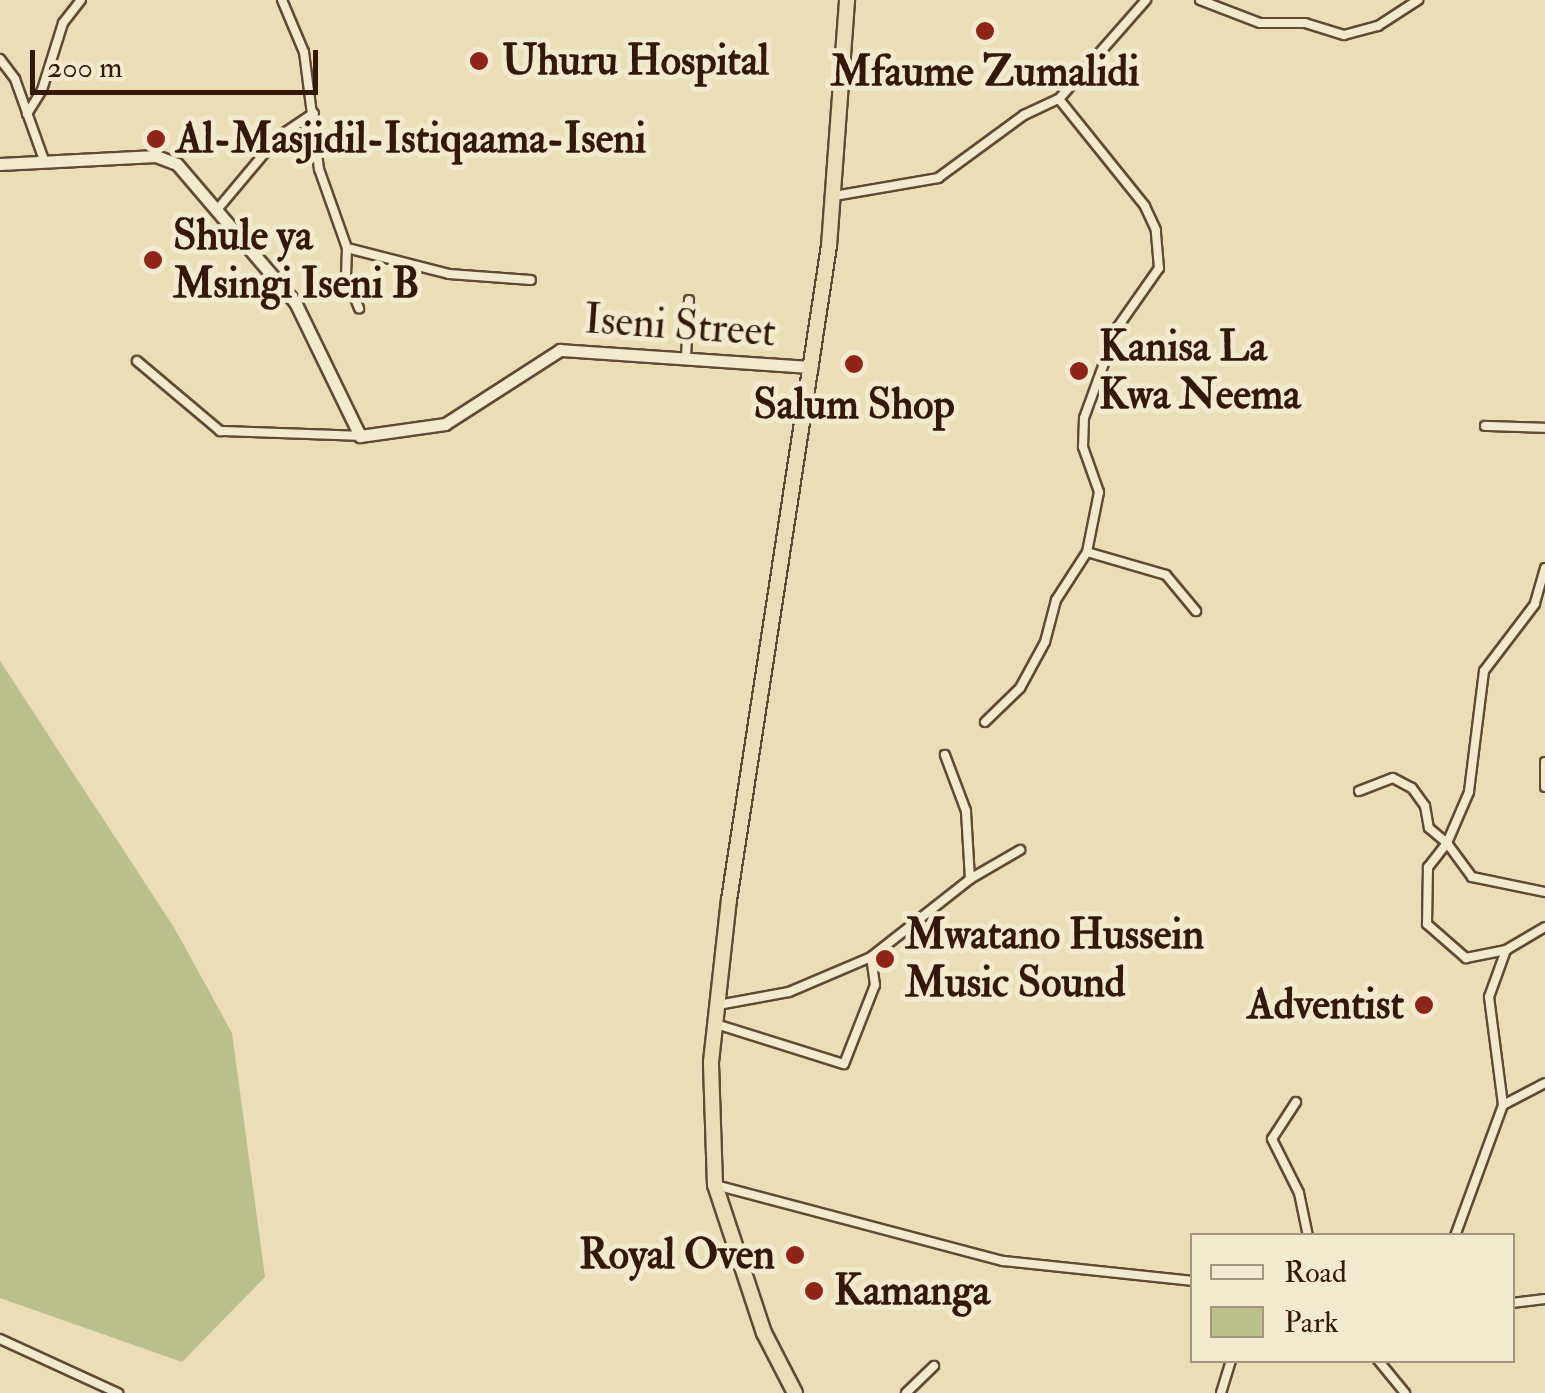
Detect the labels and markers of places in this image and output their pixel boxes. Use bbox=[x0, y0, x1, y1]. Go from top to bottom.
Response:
marker: Mfaume Zumalidi bbox=[974, 20, 996, 42]
place label: Uhuru Hospital bbox=[502, 36, 769, 86]
place label: Mfaume Zumalidi bbox=[831, 47, 1139, 97]
marker: Uhuru Hospital bbox=[466, 48, 492, 74]
place label: Al-Masjidil-Istiqaama-Iseni bbox=[176, 114, 646, 164]
marker: Al-Masjidil-Istiqaama-Iseni bbox=[145, 128, 167, 150]
place label: Shule ya Msingi Iseni B bbox=[173, 211, 419, 310]
marker: Shule ya Msingi Iseni B bbox=[142, 249, 164, 271]
place label: Kanisa La Kwa Neema bbox=[1099, 322, 1301, 421]
marker: Salum Shop bbox=[843, 353, 865, 375]
marker: Kanisa La Kwa Neema bbox=[1068, 360, 1090, 382]
place label: Salum Shop bbox=[753, 380, 955, 430]
place label: Mwatano Hussein Music Sound bbox=[905, 910, 1204, 1008]
marker: Mwatano Hussein Music Sound bbox=[874, 948, 896, 970]
place label: Adventist bbox=[1247, 980, 1404, 1030]
marker: Adventist bbox=[1413, 994, 1435, 1016]
place label: Royal Oven bbox=[579, 1230, 775, 1280]
marker: Royal Oven bbox=[784, 1244, 806, 1266]
place label: Kamanga bbox=[834, 1266, 990, 1316]
marker: Kamanga bbox=[803, 1280, 825, 1302]

